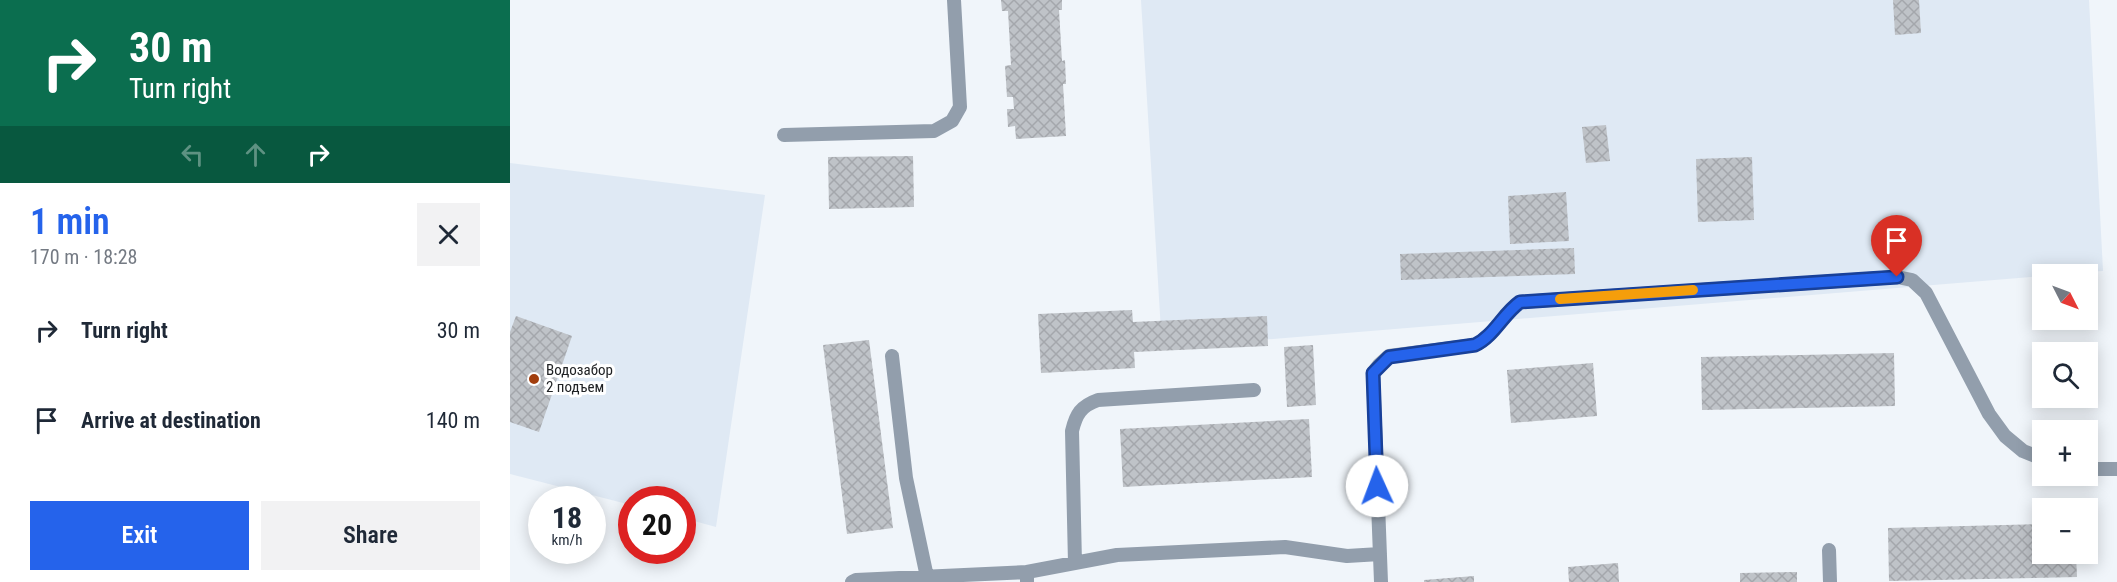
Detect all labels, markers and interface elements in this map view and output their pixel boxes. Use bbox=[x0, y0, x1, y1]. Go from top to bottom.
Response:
text: 30 m bbox=[129, 23, 212, 72]
icon: right bbox=[30, 24, 108, 102]
text: Turn right bbox=[129, 73, 231, 105]
icon: left bbox=[176, 138, 209, 171]
icon: ahead bbox=[239, 138, 272, 171]
icon: right bbox=[302, 138, 335, 171]
text: 1 min bbox=[30, 201, 110, 243]
button: close bbox=[417, 203, 480, 266]
pin bbox=[1871, 215, 1922, 277]
icon: arrive bbox=[1880, 224, 1913, 257]
text: 170 m · 18:28 bbox=[30, 245, 137, 269]
north arrow bbox=[2032, 264, 2098, 330]
map controls bbox=[2032, 264, 2098, 564]
icon: right bbox=[30, 314, 63, 347]
text: Turn right bbox=[81, 318, 168, 343]
text: 30 m bbox=[437, 318, 480, 343]
button: search bbox=[2032, 342, 2098, 408]
place label: Водозабор 2 подъем bbox=[546, 361, 613, 396]
marker: Водозабор 2 подъем bbox=[527, 372, 541, 386]
icon: arrive bbox=[30, 404, 63, 437]
text: Arrive at destination bbox=[81, 408, 261, 433]
text: 140 m bbox=[426, 408, 480, 433]
button: + bbox=[2032, 420, 2098, 486]
position arrow bbox=[1345, 454, 1409, 518]
speed limit sign: 20 bbox=[618, 486, 696, 564]
button: − bbox=[2032, 498, 2098, 564]
text: 18 bbox=[552, 500, 582, 535]
button: Exit bbox=[30, 501, 249, 570]
button: Share bbox=[261, 501, 480, 570]
text: km/h bbox=[552, 531, 582, 549]

